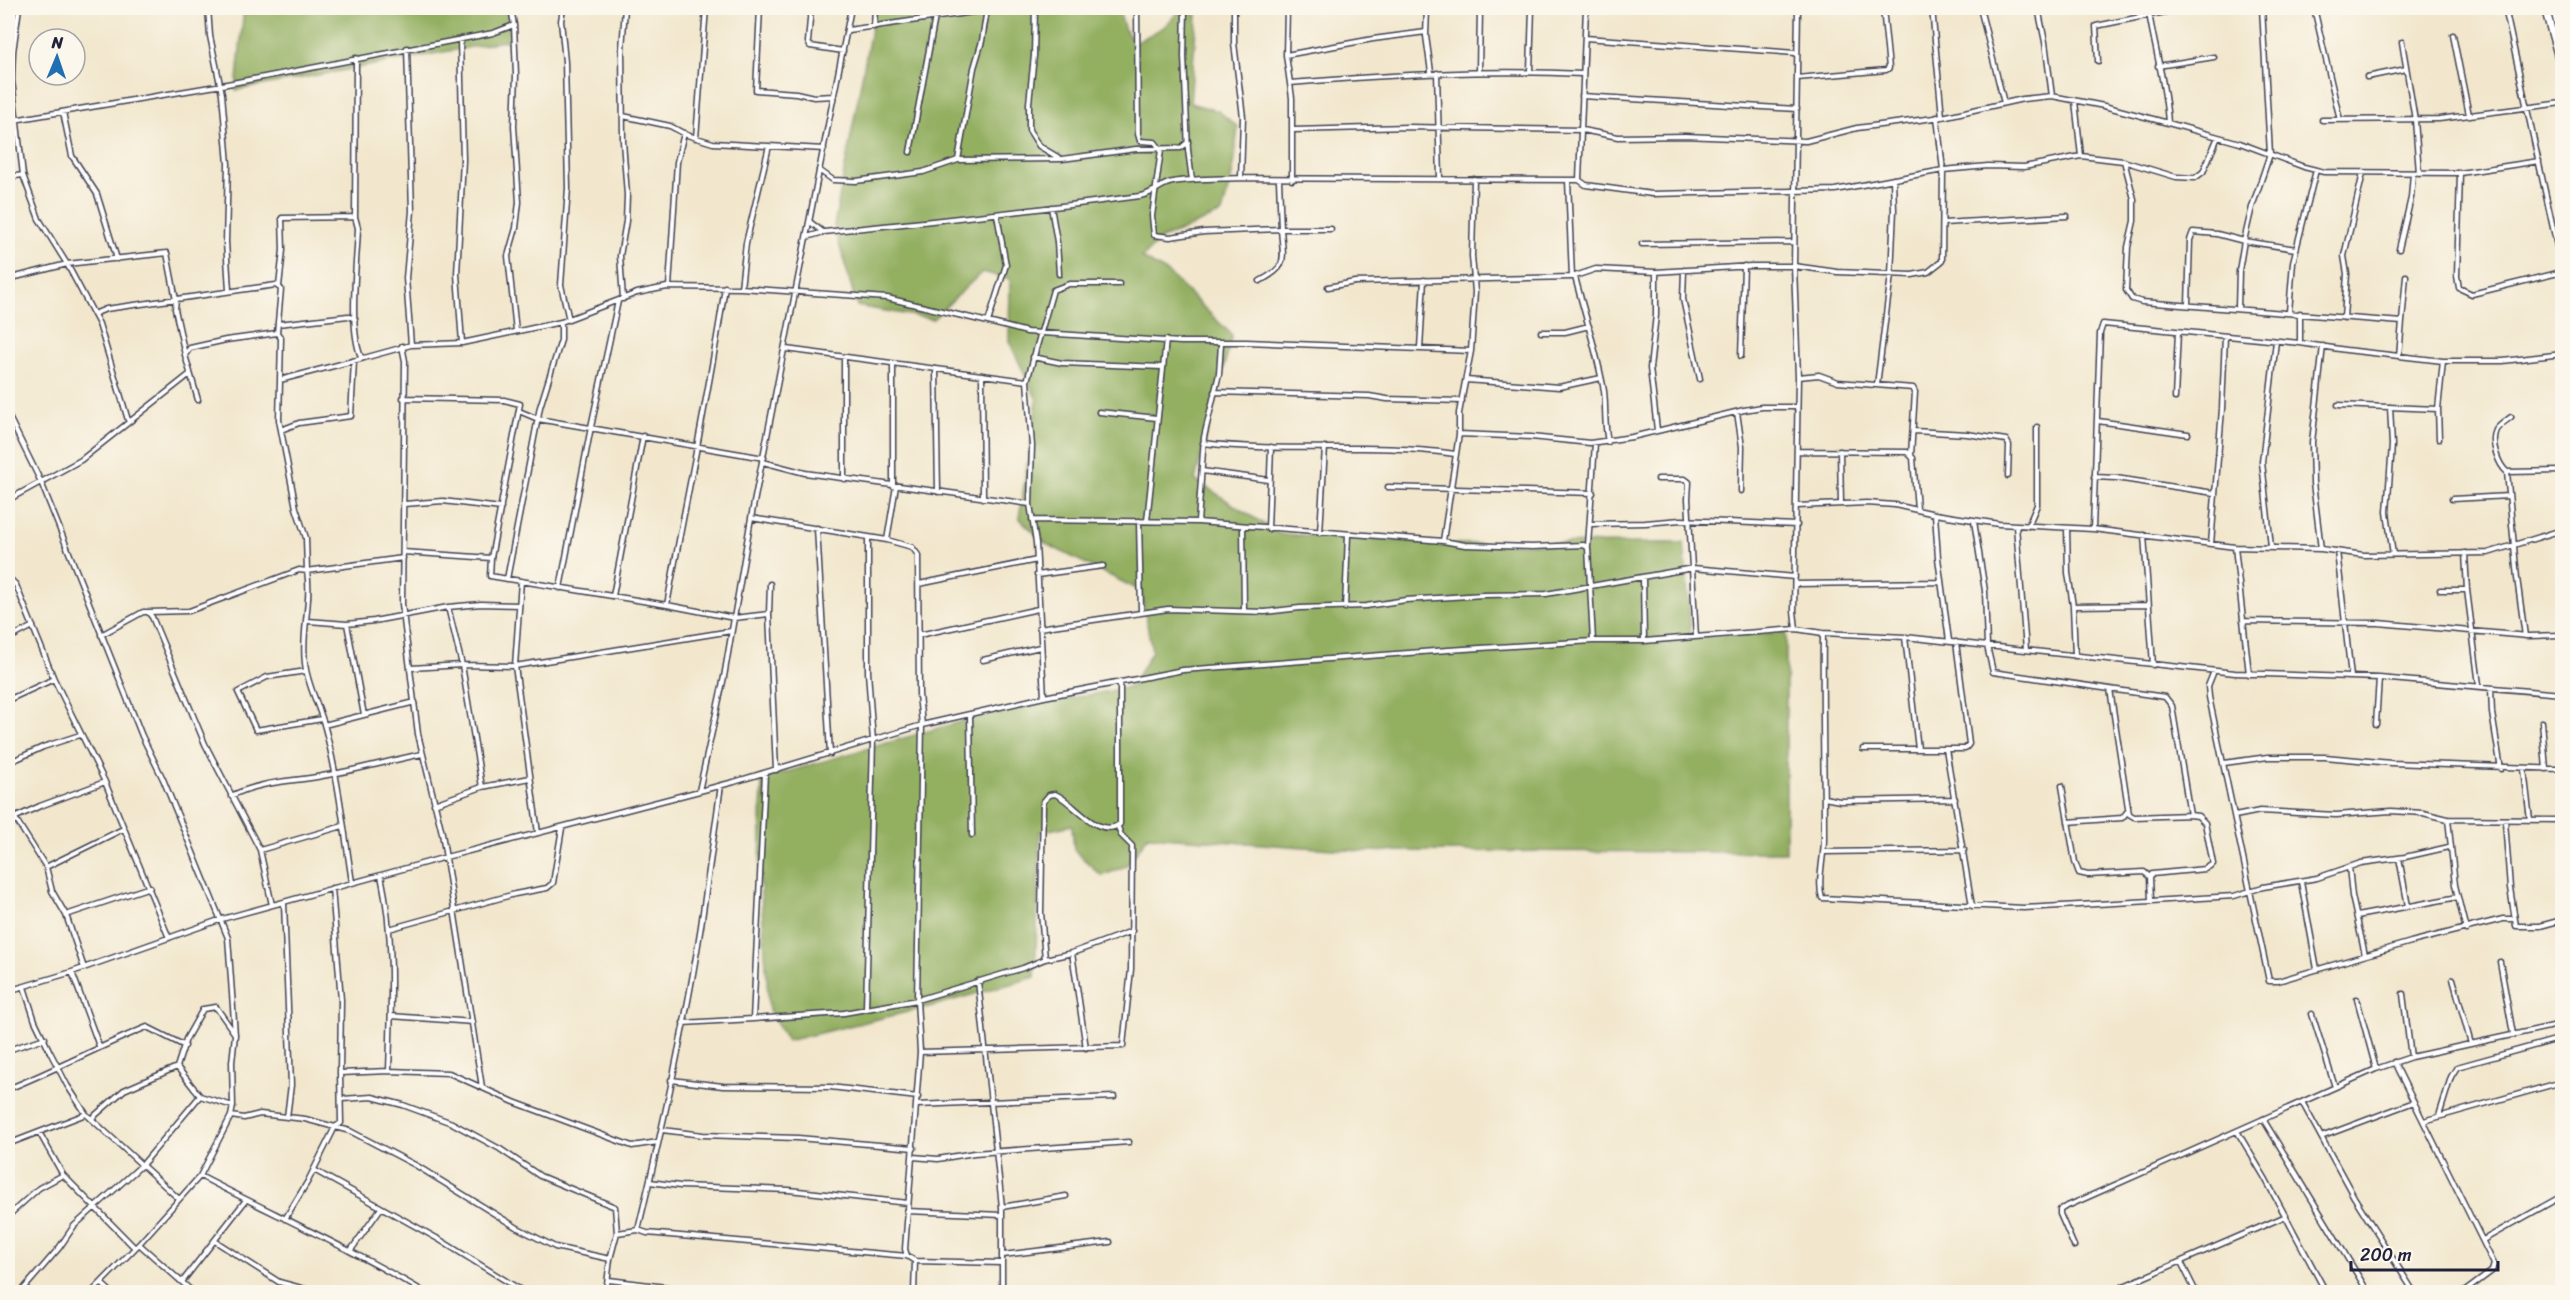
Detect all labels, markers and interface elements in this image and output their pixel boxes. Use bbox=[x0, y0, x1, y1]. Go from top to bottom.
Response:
north arrow bbox=[27, 27, 87, 87]
text: N bbox=[50, 28, 64, 57]
scale bar bbox=[2351, 1234, 2498, 1272]
text: 200 m bbox=[2360, 1239, 2412, 1271]

